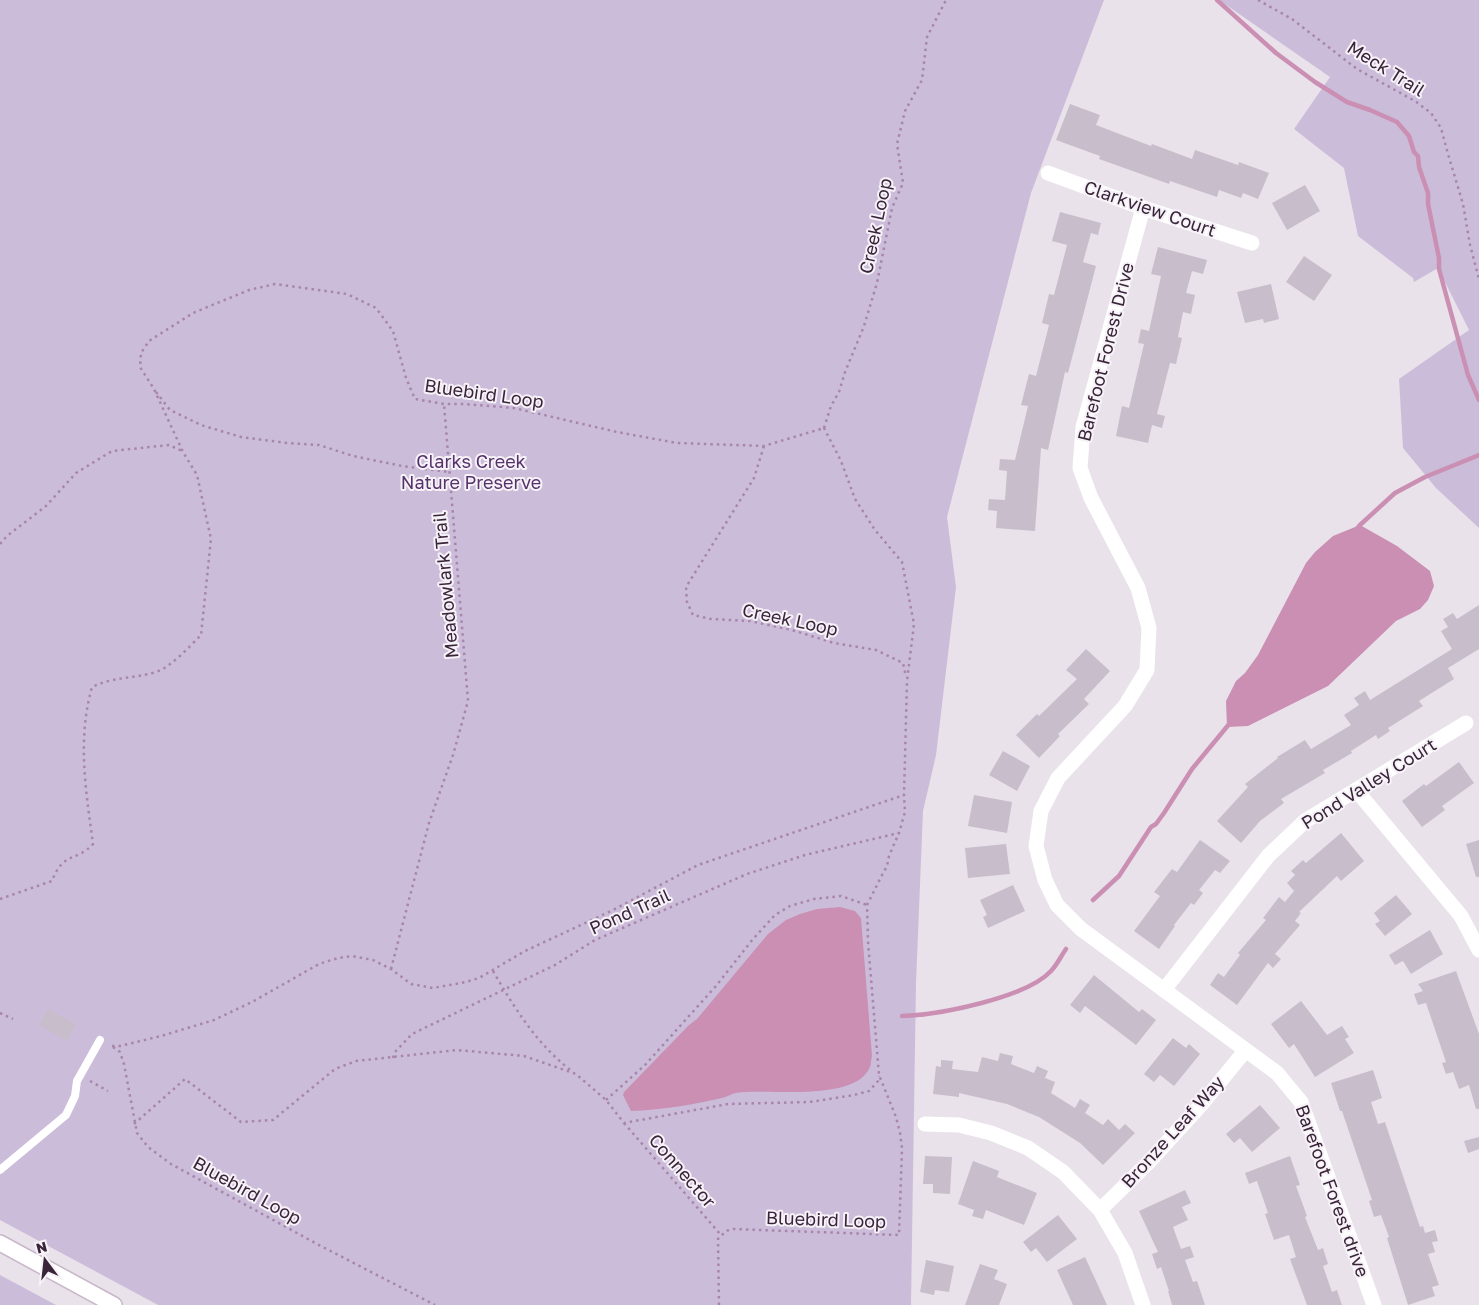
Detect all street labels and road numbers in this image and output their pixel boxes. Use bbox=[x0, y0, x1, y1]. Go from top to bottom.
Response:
street label: Meck Trail bbox=[1344, 36, 1430, 101]
street label: Clarkview Court bbox=[1081, 175, 1219, 241]
street label: Creek Loop bbox=[854, 176, 896, 276]
street label: Barefoot Forest Drive bbox=[1072, 260, 1138, 443]
street label: Bluebird Loop bbox=[423, 374, 545, 412]
street label: Meadowlark Trail bbox=[428, 511, 462, 659]
street label: Creek Loop bbox=[740, 598, 840, 640]
street label: Pond Valley Court bbox=[1297, 733, 1440, 833]
street label: Pond Trail bbox=[586, 883, 674, 939]
street label: Bronze Leaf Way bbox=[1116, 1071, 1228, 1192]
street label: Barefoot Forest drive bbox=[1291, 1101, 1374, 1280]
street label: Connector bbox=[645, 1129, 721, 1212]
street label: Bluebird Loop bbox=[190, 1151, 305, 1229]
street label: Bluebird Loop bbox=[766, 1206, 886, 1232]

